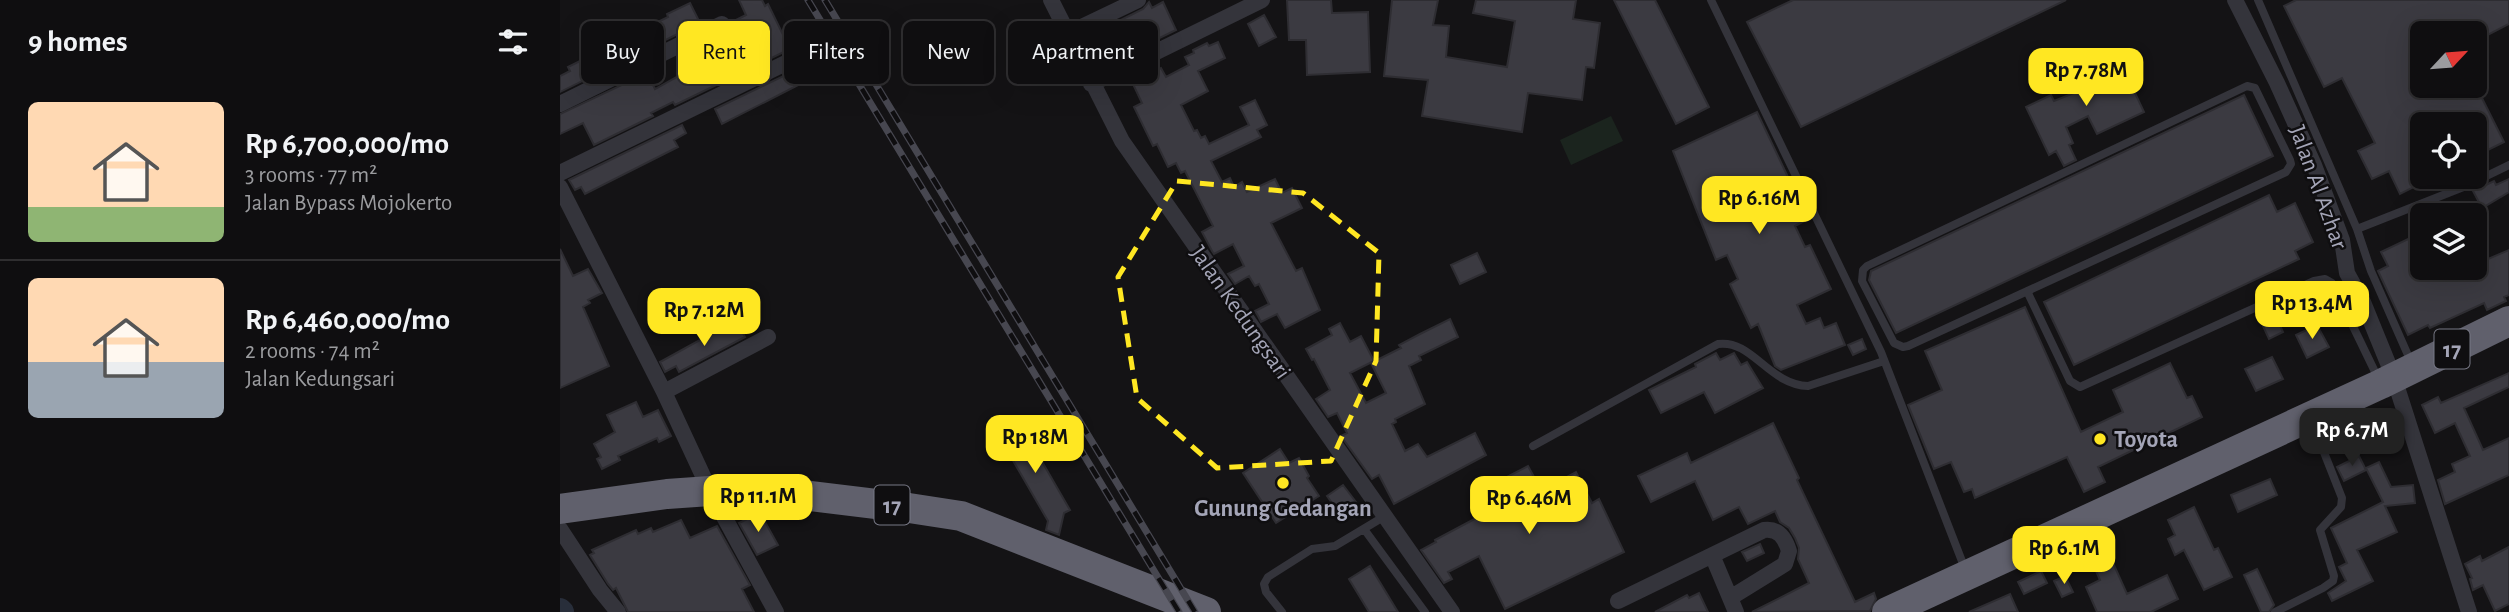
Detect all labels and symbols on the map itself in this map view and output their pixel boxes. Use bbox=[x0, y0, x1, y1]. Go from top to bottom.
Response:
north arrow bbox=[2410, 21, 2487, 98]
pin: Rp 7.78M bbox=[2014, 48, 2158, 108]
street label: Jalan Al Azhar bbox=[2285, 122, 2352, 253]
pin: Rp 6.16M bbox=[1687, 176, 1831, 236]
street label: Jalan Kedungsari bbox=[1185, 242, 1295, 384]
pin: Rp 13.4M bbox=[2240, 282, 2384, 341]
pin: Rp 7.12M bbox=[632, 288, 776, 348]
road number: 17 bbox=[2434, 330, 2470, 368]
pin: Rp 6.7M bbox=[2287, 408, 2417, 468]
pin: Rp 18M bbox=[978, 416, 1092, 475]
place label: Toyota bbox=[2114, 428, 2178, 452]
marker: Toyota bbox=[2092, 431, 2108, 447]
pin: Rp 11.1M bbox=[686, 475, 830, 534]
marker: Gunung Gedangan bbox=[1275, 475, 1291, 491]
pin: Rp 6.46M bbox=[1457, 476, 1601, 536]
road number: 17 bbox=[874, 485, 910, 524]
place label: Gunung Gedangan bbox=[1194, 497, 1372, 521]
pin: Rp 6.1M bbox=[1999, 526, 2129, 586]

